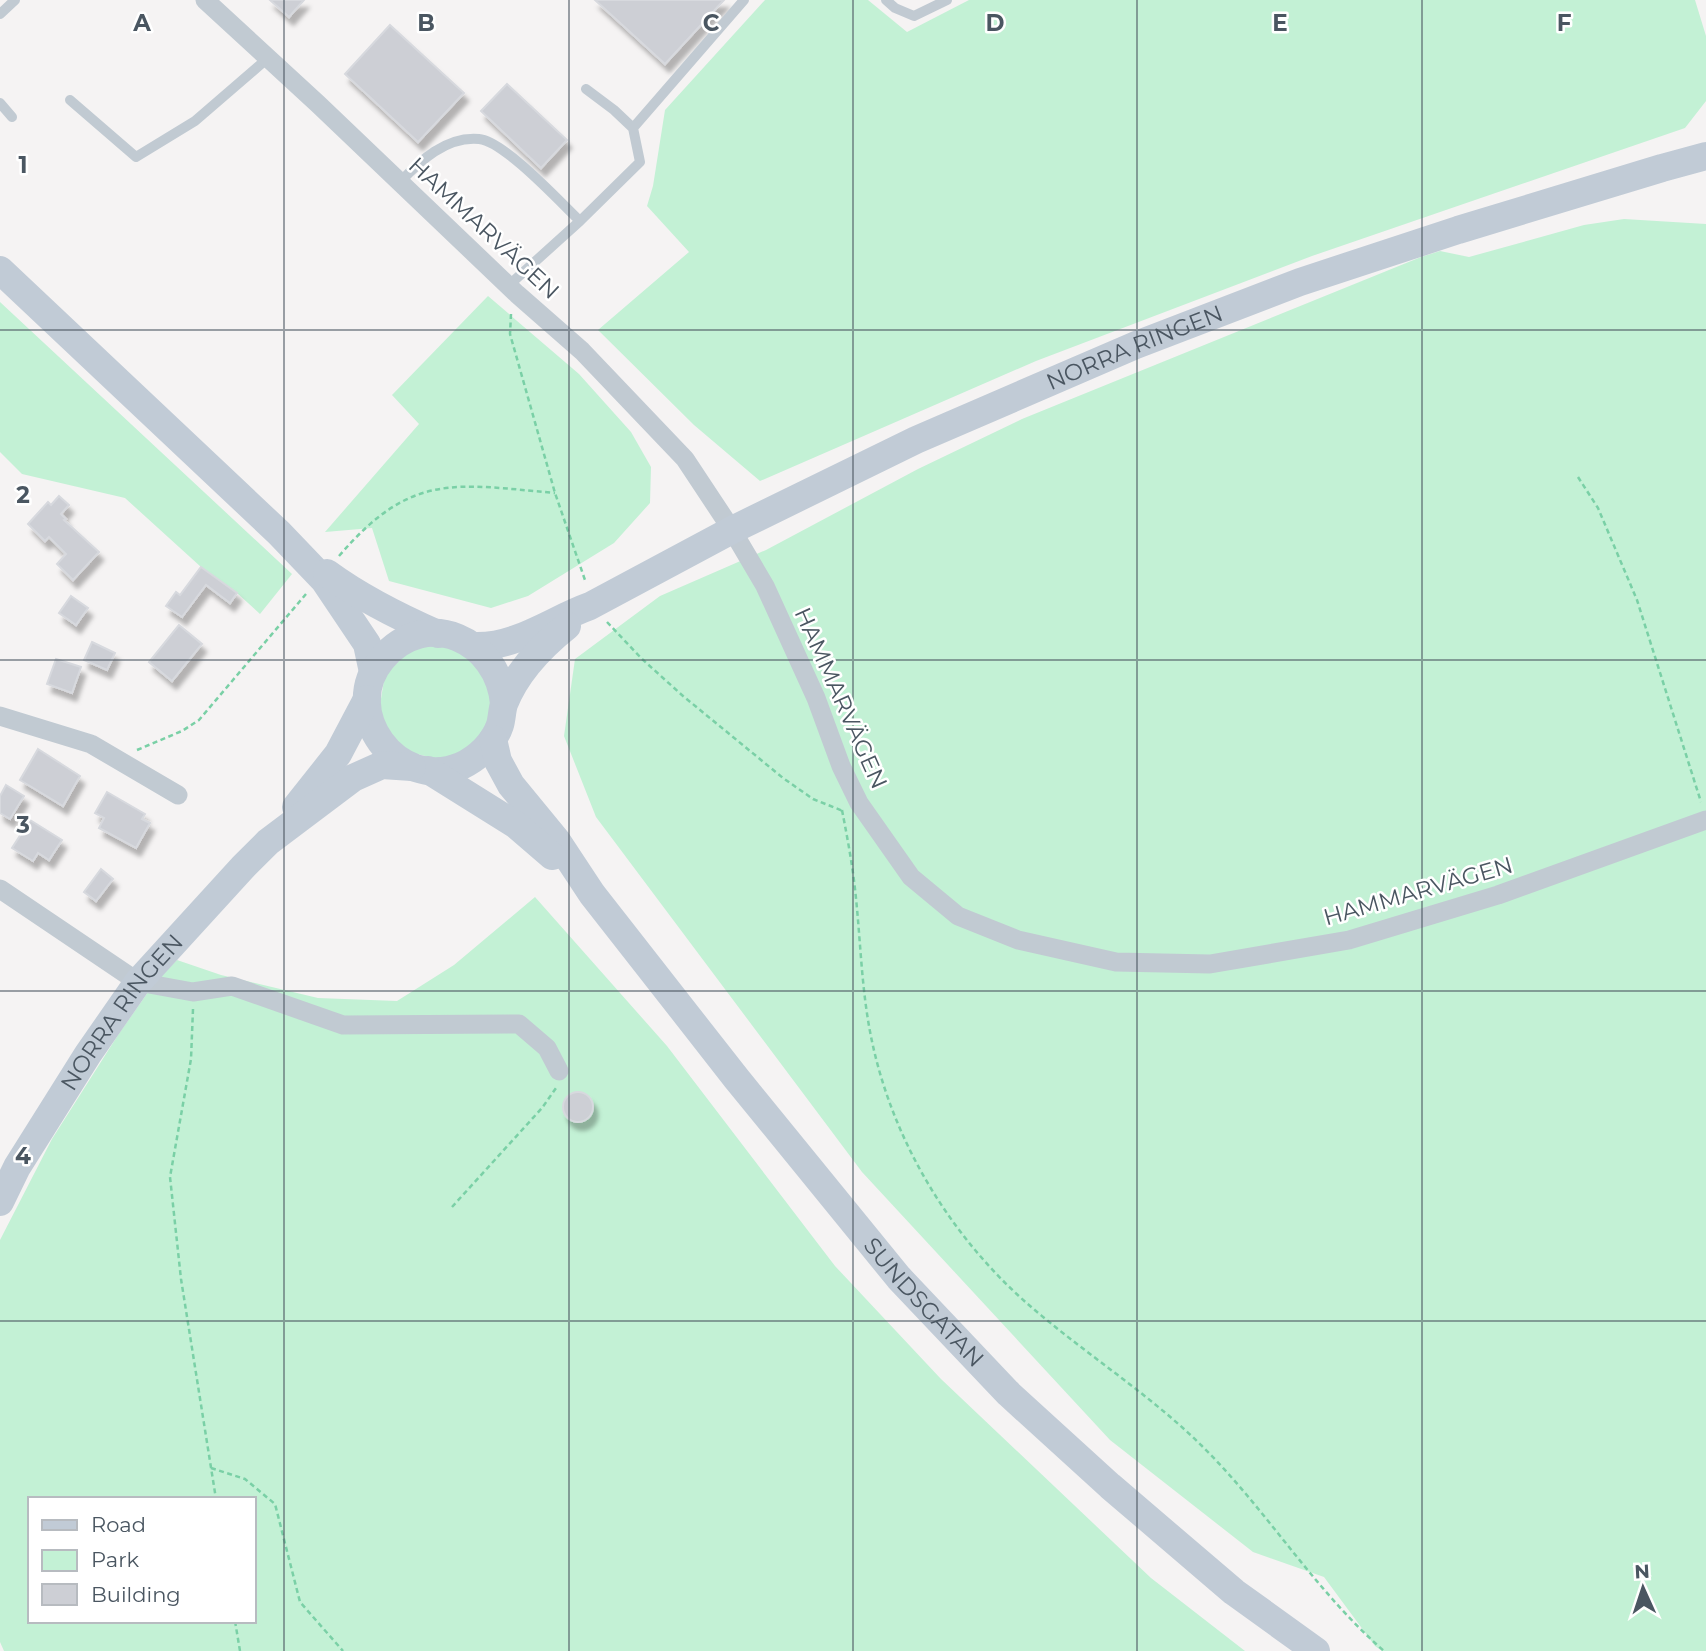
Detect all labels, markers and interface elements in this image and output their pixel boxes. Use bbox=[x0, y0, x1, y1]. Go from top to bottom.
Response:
text: A bbox=[132, 9, 151, 37]
text: B bbox=[417, 9, 435, 37]
text: C bbox=[703, 9, 720, 37]
text: D bbox=[986, 9, 1005, 37]
text: E bbox=[1272, 9, 1288, 37]
text: F bbox=[1557, 9, 1572, 37]
text: 1 bbox=[18, 151, 28, 179]
street label: HAMMARVÄGEN bbox=[403, 151, 565, 305]
street label: NORRA RINGEN bbox=[1042, 299, 1227, 396]
text: 2 bbox=[16, 481, 30, 509]
street label: HAMMARVÄGEN bbox=[788, 603, 894, 793]
text: 3 bbox=[15, 811, 30, 839]
street label: HAMMARVÄGEN bbox=[1320, 851, 1516, 931]
street label: NORRA RINGEN bbox=[55, 928, 189, 1096]
text: 4 bbox=[15, 1142, 31, 1170]
street label: SUNDSGATAN bbox=[858, 1232, 990, 1373]
legend bbox=[28, 1497, 256, 1623]
text: Road bbox=[91, 1512, 146, 1537]
text: Park bbox=[91, 1547, 139, 1572]
north arrow bbox=[1608, 1553, 1678, 1623]
text: N bbox=[1634, 1560, 1650, 1583]
text: Building bbox=[91, 1582, 181, 1607]

